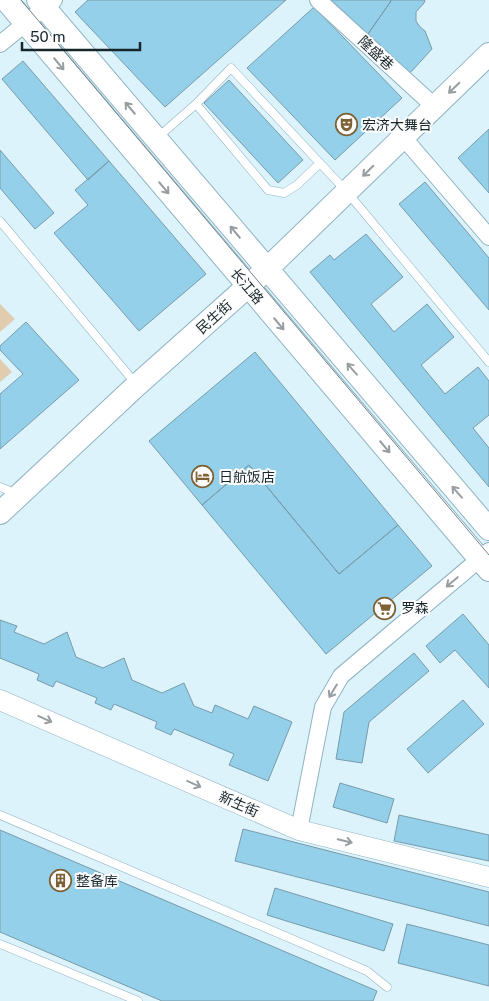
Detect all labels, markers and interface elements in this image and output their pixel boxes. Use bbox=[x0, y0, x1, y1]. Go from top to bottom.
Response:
scale bar bbox=[22, 20, 140, 52]
text: 50 m bbox=[30, 28, 65, 45]
street label: 隆盛巷 bbox=[355, 33, 397, 73]
one-way arrow bbox=[54, 58, 65, 71]
one-way arrow bbox=[448, 81, 460, 94]
one-way arrow bbox=[124, 102, 136, 115]
theatre icon: 宏济大舞台 bbox=[334, 113, 358, 137]
place label: 宏济大舞台 bbox=[362, 117, 432, 133]
one-way arrow bbox=[362, 165, 375, 177]
one-way arrow bbox=[159, 182, 170, 195]
one-way arrow bbox=[229, 226, 241, 239]
street label: 长江路 bbox=[227, 265, 267, 307]
street label: 民生街 bbox=[193, 297, 235, 337]
one-way arrow bbox=[273, 317, 285, 330]
one-way arrow bbox=[346, 363, 357, 376]
one-way arrow bbox=[379, 441, 390, 454]
hotel icon: 日航饭店 bbox=[191, 465, 215, 489]
place label: 日航饭店 bbox=[219, 469, 275, 485]
one-way arrow bbox=[452, 486, 463, 499]
one-way arrow bbox=[446, 576, 459, 587]
supermarket icon: 罗森 bbox=[373, 596, 397, 620]
place label: 罗森 bbox=[401, 600, 429, 616]
one-way arrow bbox=[327, 684, 337, 698]
one-way arrow bbox=[37, 715, 52, 725]
one-way arrow bbox=[186, 780, 201, 790]
street label: 新生街 bbox=[217, 788, 261, 820]
one-way arrow bbox=[337, 837, 353, 847]
building icon: 整备库 bbox=[48, 869, 72, 893]
place label: 整备库 bbox=[76, 873, 118, 889]

